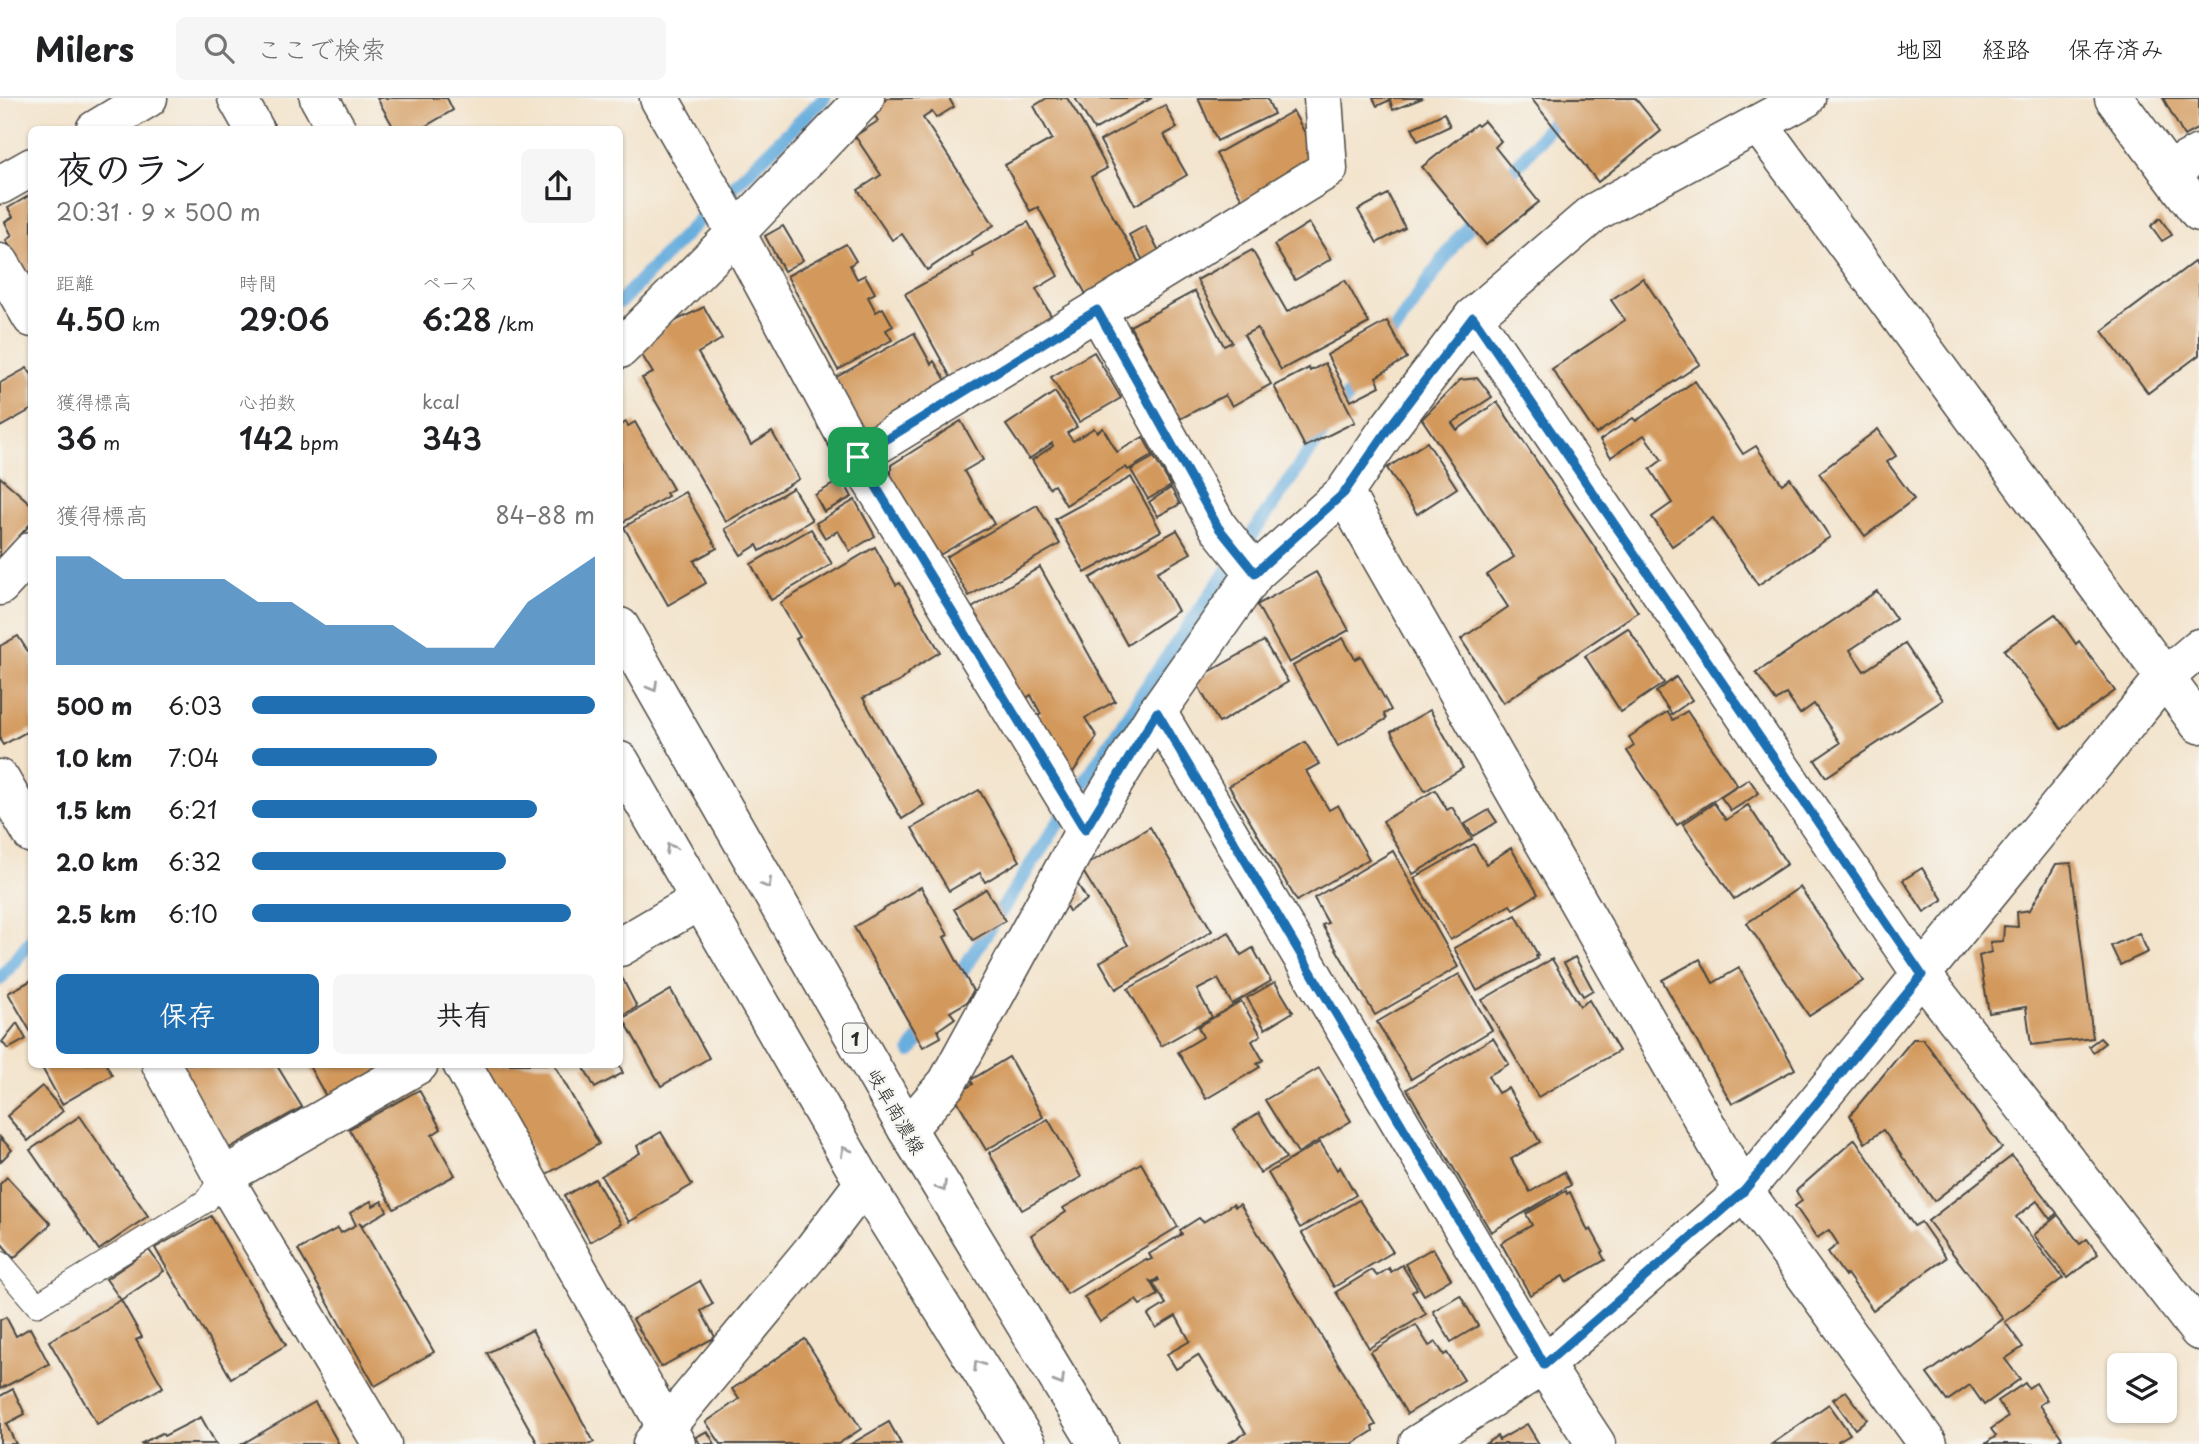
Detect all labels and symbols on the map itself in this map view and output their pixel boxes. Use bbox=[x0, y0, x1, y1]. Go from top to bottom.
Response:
pin bbox=[828, 427, 888, 487]
one-way arrow bbox=[645, 679, 658, 692]
one-way arrow bbox=[665, 843, 678, 855]
one-way arrow bbox=[759, 877, 772, 889]
road number: 1 bbox=[843, 1023, 867, 1052]
street label: 岐阜南濃線 bbox=[861, 1063, 933, 1159]
one-way arrow bbox=[840, 1145, 853, 1158]
one-way arrow bbox=[934, 1179, 947, 1192]
one-way arrow bbox=[973, 1360, 986, 1373]
one-way arrow bbox=[1052, 1374, 1065, 1387]

